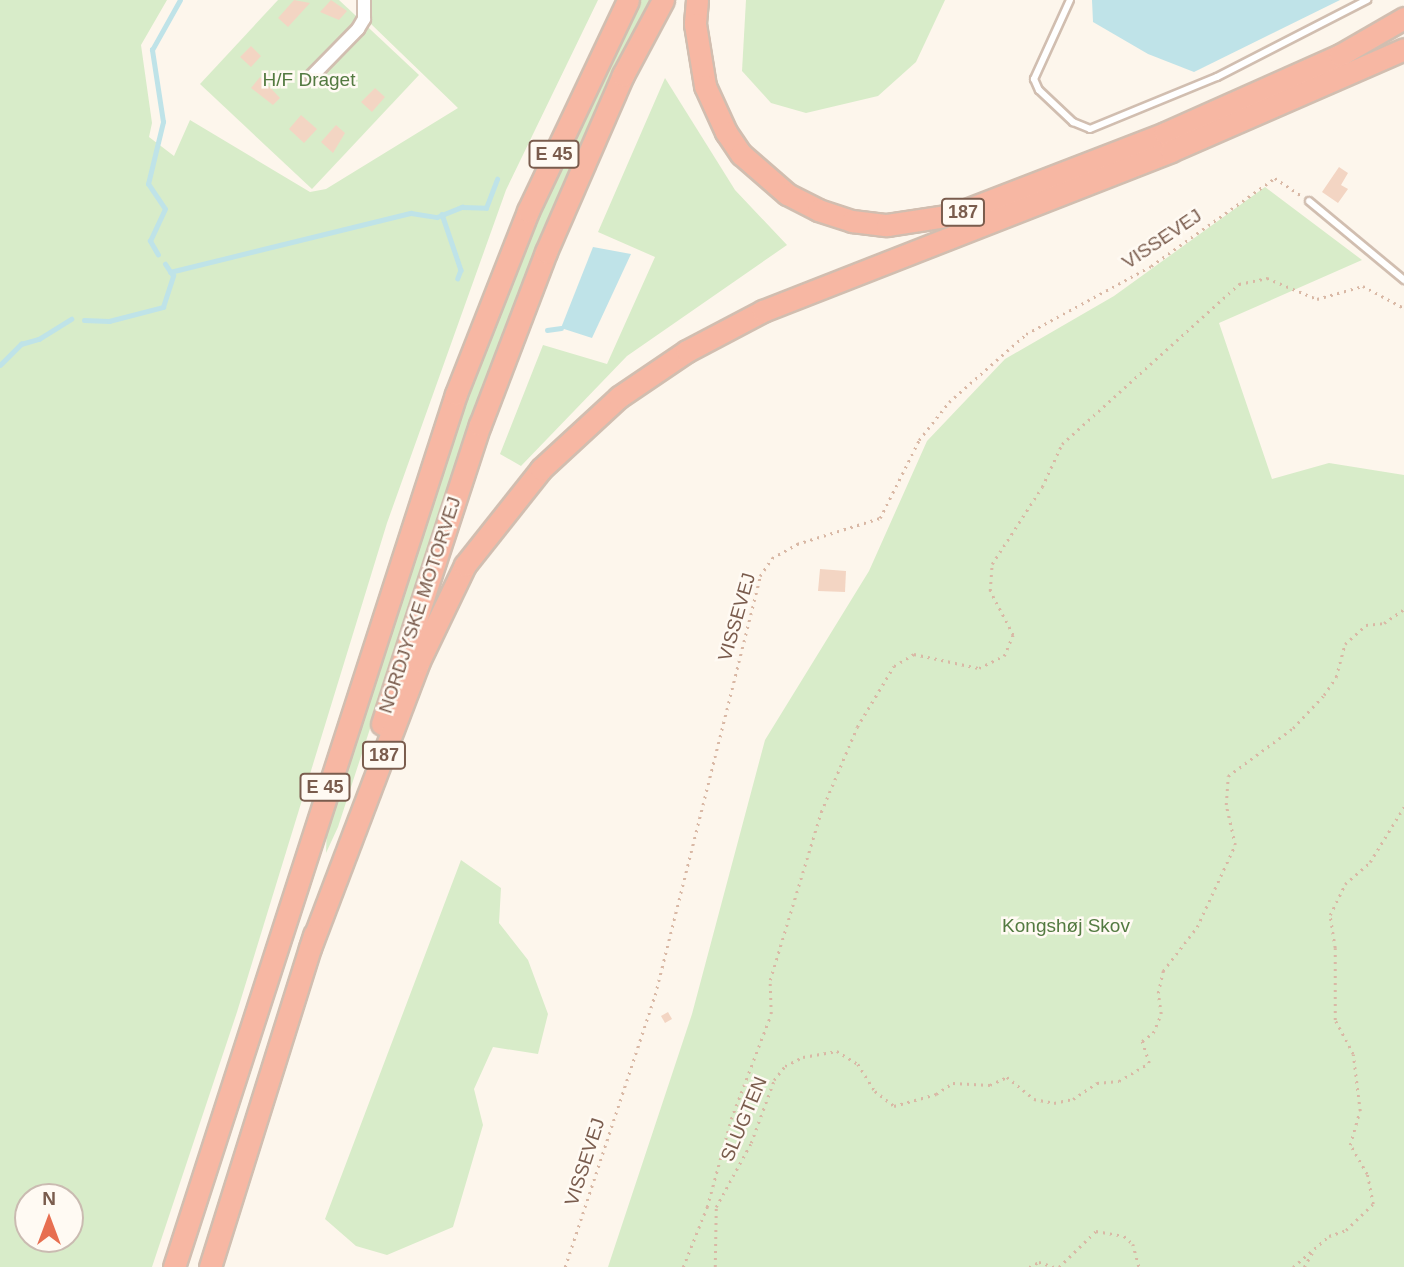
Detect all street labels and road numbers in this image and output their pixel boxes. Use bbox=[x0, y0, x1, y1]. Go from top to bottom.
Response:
road number: E 45 bbox=[528, 140, 580, 168]
road number: 187 bbox=[940, 197, 986, 226]
street label: VISSEVEJ bbox=[1118, 204, 1206, 274]
street label: NORDJYSKE MOTORVEJ bbox=[374, 494, 466, 716]
street label: VISSEVEJ bbox=[714, 570, 760, 664]
road number: 187 bbox=[361, 740, 407, 770]
road number: E 45 bbox=[299, 772, 351, 802]
street label: SLUGTEN bbox=[716, 1073, 772, 1165]
street label: VISSEVEJ bbox=[560, 1115, 610, 1209]

